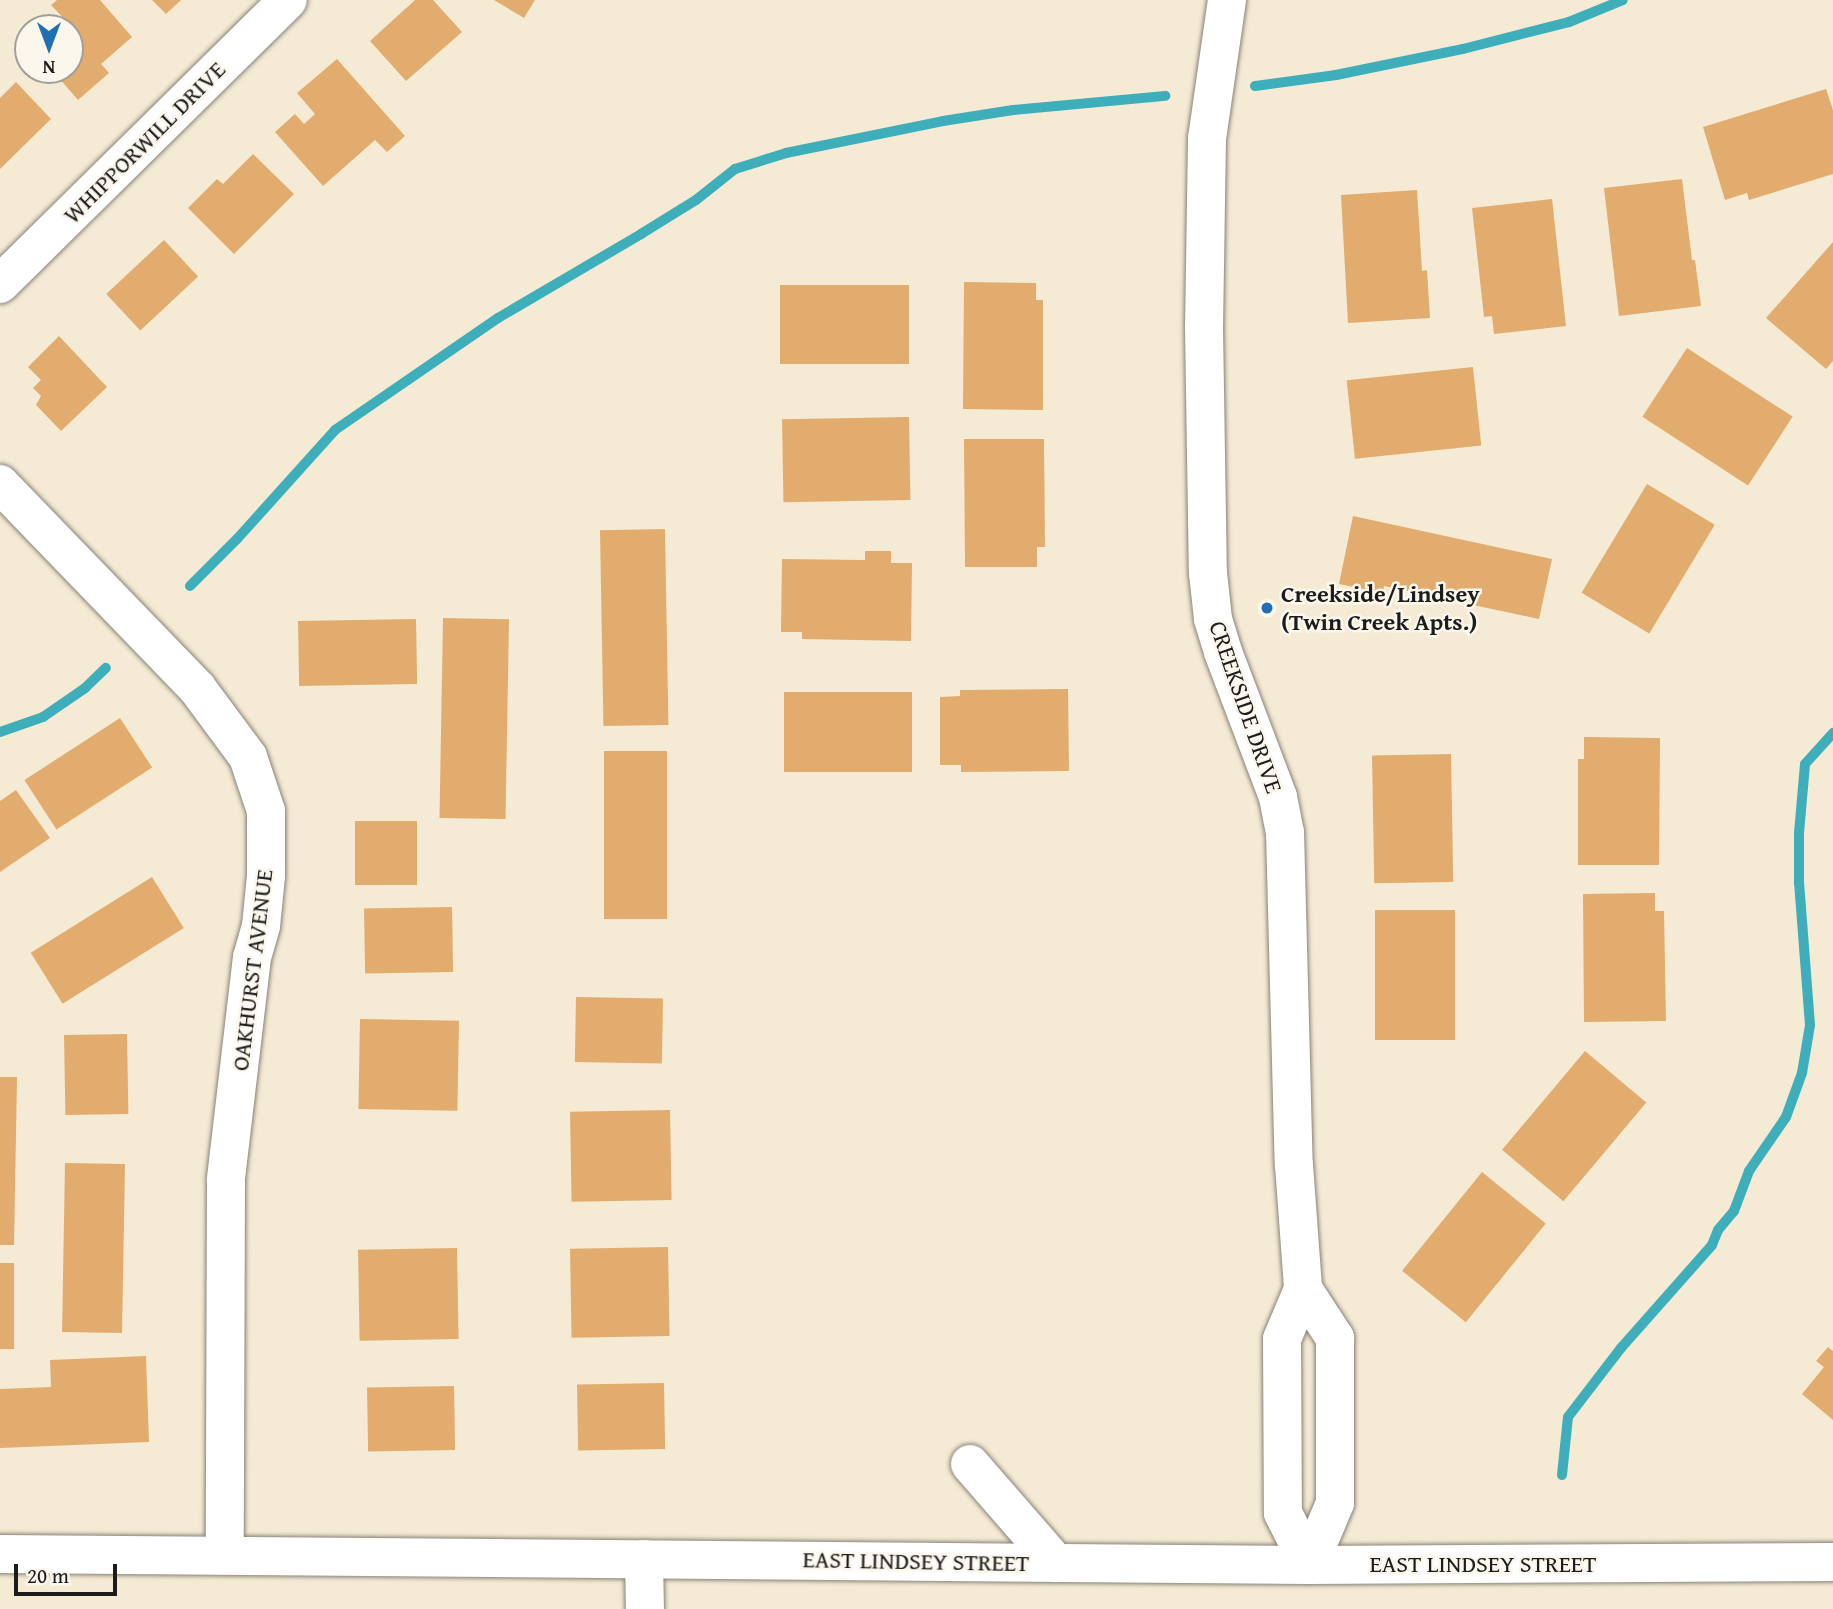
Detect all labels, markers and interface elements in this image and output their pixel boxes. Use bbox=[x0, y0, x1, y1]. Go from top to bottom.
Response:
north arrow bbox=[14, 14, 84, 84]
text: N bbox=[43, 54, 55, 82]
street label: WHIPPORWILL DRIVE bbox=[57, 55, 231, 229]
place label: Creekside/Lindsey (Twin Creek Apts.) bbox=[1281, 580, 1480, 636]
marker: Creekside/Lindsey (Twin Creek Apts.) bbox=[1259, 600, 1275, 616]
street label: CREEKSIDE DRIVE bbox=[1203, 617, 1289, 797]
street label: OAKHURST AVENUE bbox=[225, 868, 279, 1072]
street label: EAST LINDSEY STREET bbox=[802, 1545, 1030, 1577]
scale bar bbox=[18, 1550, 121, 1594]
street label: EAST LINDSEY STREET bbox=[1370, 1550, 1596, 1578]
text: 20 m bbox=[27, 1560, 69, 1591]

